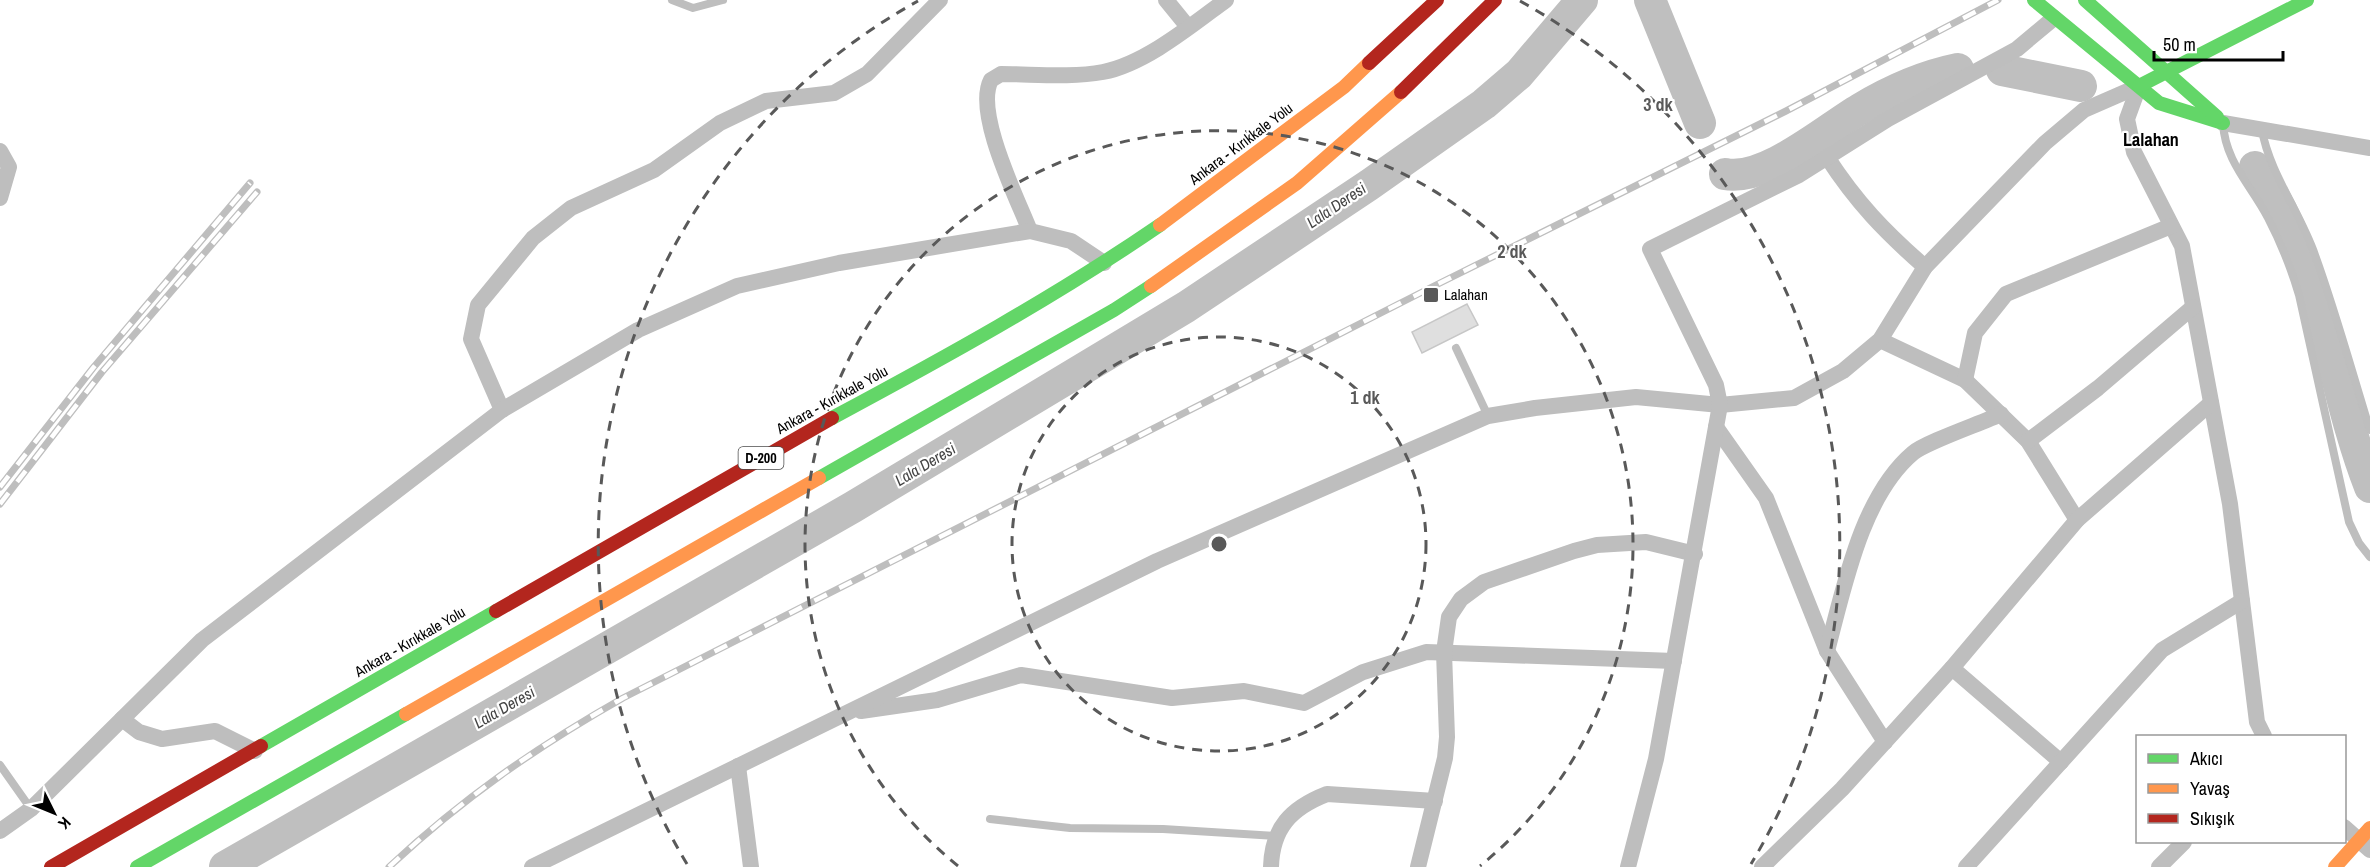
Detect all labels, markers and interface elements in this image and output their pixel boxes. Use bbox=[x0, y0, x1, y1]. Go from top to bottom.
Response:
scale bar bbox=[2154, 24, 2283, 62]
text: 50 m bbox=[2163, 32, 2196, 57]
text: 3 dk bbox=[1643, 92, 1674, 117]
street label: Ankara - Kırıkkale Yolu bbox=[1184, 98, 1297, 190]
district label: Lalahan bbox=[2123, 127, 2179, 152]
water label: Lala Deresi bbox=[1302, 177, 1370, 233]
text: 2 dk bbox=[1497, 239, 1528, 264]
place label: Lalahan bbox=[1444, 284, 1488, 305]
marker: Lalahan bbox=[1422, 286, 1440, 304]
street label: Ankara - Kırıkkale Yolu bbox=[771, 360, 891, 439]
text: 1 dk bbox=[1350, 385, 1381, 410]
water label: Lala Deresi bbox=[891, 437, 960, 491]
road number: D-200 bbox=[738, 447, 783, 469]
centre of rings bbox=[1209, 534, 1229, 554]
street label: Ankara - Kırıkkale Yolu bbox=[350, 601, 469, 682]
water label: Lala Deresi bbox=[469, 681, 539, 733]
legend bbox=[2136, 735, 2346, 843]
text: Akıcı bbox=[2189, 746, 2223, 771]
text: Yavaş bbox=[2190, 776, 2230, 801]
north arrow bbox=[24, 783, 84, 843]
text: Sıkışık bbox=[2190, 806, 2235, 831]
text: K bbox=[53, 812, 76, 835]

